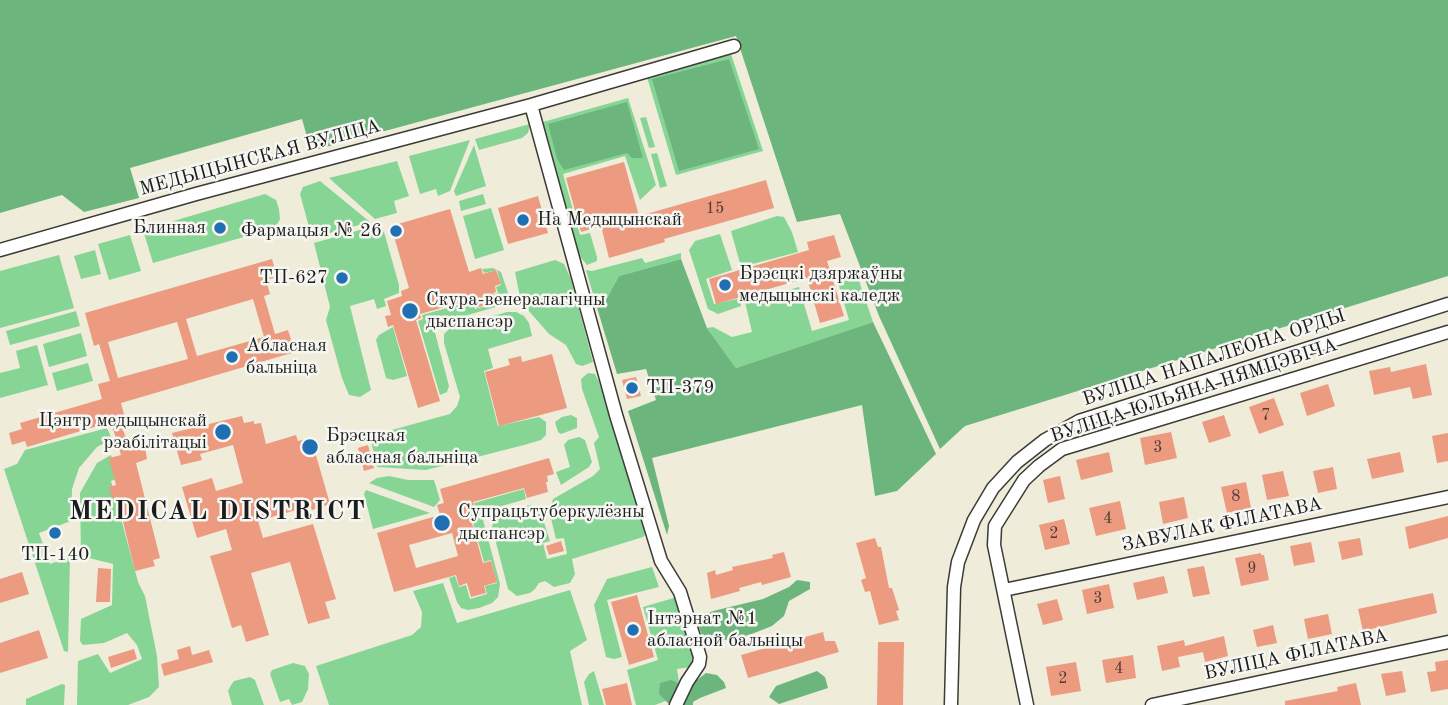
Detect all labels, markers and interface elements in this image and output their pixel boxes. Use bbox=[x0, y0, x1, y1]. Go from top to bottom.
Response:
street label: МЕДЫЦЫНСКАЯ ВУЛІЦА bbox=[137, 115, 383, 201]
house number: 15 bbox=[706, 199, 724, 219]
place label: На Медыцынскай bbox=[537, 209, 682, 231]
marker: На Медыцынскай bbox=[515, 212, 531, 228]
place label: Блинная bbox=[133, 217, 206, 239]
marker: Блинная bbox=[212, 220, 228, 236]
place label: Фармацыя № 26 bbox=[241, 220, 382, 242]
marker: Фармацыя № 26 bbox=[388, 223, 404, 239]
place label: Брэсцкі дзяржаўны медыцынскі каледж bbox=[739, 263, 903, 307]
place label: ТП-627 bbox=[259, 267, 328, 289]
marker: ТП-627 bbox=[334, 270, 350, 286]
marker: Брэсцкі дзяржаўны медыцынскі каледж bbox=[717, 277, 733, 293]
place label: Скура-венералагічны дыспансэр bbox=[426, 289, 606, 333]
marker: Скура-венералагічны дыспансэр bbox=[400, 301, 420, 321]
street label: ВУЛІЦА НАПАЛЕОНА ОРДЫ bbox=[1080, 305, 1348, 411]
street label: ВУЛІЦА ЮЛЬЯНА НЯМЦЭВІЧА bbox=[1048, 334, 1340, 448]
place label: Абласная бальніца bbox=[246, 335, 327, 379]
marker: Абласная бальніца bbox=[224, 349, 240, 365]
place label: ТП-379 bbox=[646, 377, 715, 399]
marker: ТП-379 bbox=[624, 380, 640, 396]
house number: 7 bbox=[1261, 406, 1271, 426]
place label: Цэнтр медыцынскай рэабілітацыі bbox=[38, 410, 207, 454]
marker: Цэнтр медыцынскай рэабілітацыі bbox=[213, 422, 233, 442]
place label: Брэсцкая абласная бальніца bbox=[326, 425, 479, 469]
marker: Брэсцкая абласная бальніца bbox=[300, 437, 320, 457]
house number: 3 bbox=[1153, 438, 1163, 458]
house number: 8 bbox=[1231, 487, 1241, 507]
street label: ЗАВУЛАК ФІЛАТАВА bbox=[1120, 493, 1324, 557]
district label: MEDICAL DISTRICT bbox=[71, 496, 365, 528]
place label: Супрацьтуберкулёзны дыспансэр bbox=[458, 501, 645, 545]
house number: 4 bbox=[1103, 509, 1113, 529]
marker: Супрацьтуберкулёзны дыспансэр bbox=[432, 513, 452, 533]
house number: 2 bbox=[1049, 524, 1059, 544]
marker: ТП-140 bbox=[47, 525, 63, 541]
place label: ТП-140 bbox=[21, 544, 89, 566]
house number: 9 bbox=[1247, 559, 1257, 579]
house number: 3 bbox=[1093, 589, 1103, 609]
place label: Інтэрнат №1 абласной бальніцы bbox=[647, 608, 803, 652]
marker: Інтэрнат №1 абласной бальніцы bbox=[625, 622, 641, 638]
street label: ВУЛІЦА ФІЛАТАВА bbox=[1202, 624, 1390, 686]
house number: 4 bbox=[1114, 659, 1124, 679]
house number: 2 bbox=[1058, 669, 1068, 689]

